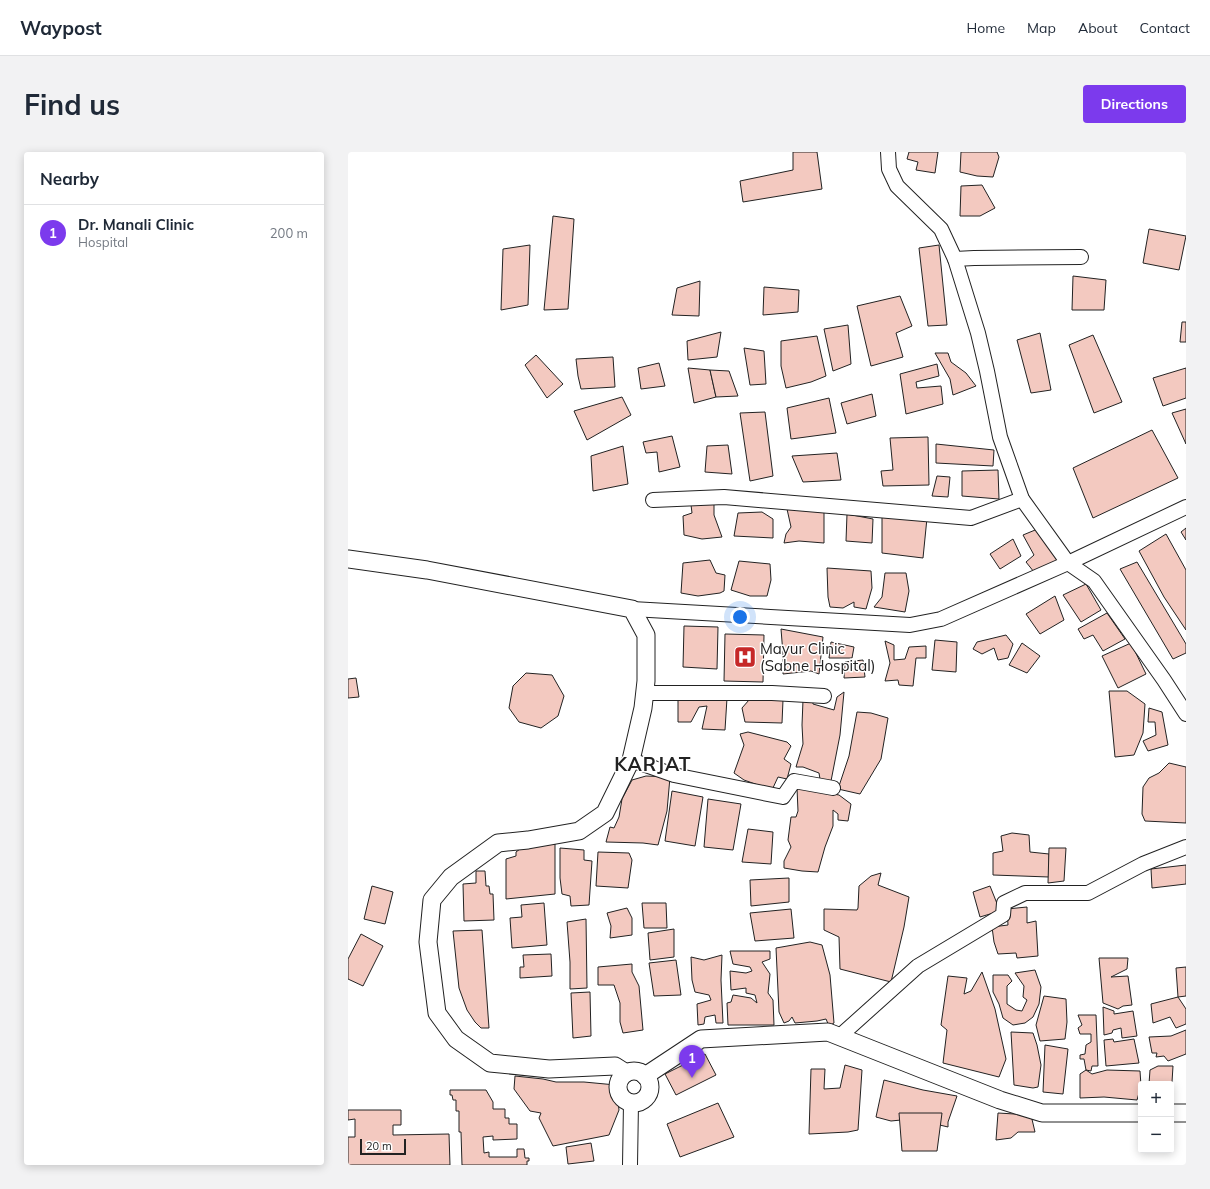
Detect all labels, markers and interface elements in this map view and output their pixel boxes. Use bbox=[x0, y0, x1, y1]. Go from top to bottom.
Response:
text: Waypost bbox=[20, 16, 102, 40]
text: Home bbox=[966, 19, 1005, 37]
text: Map bbox=[1027, 19, 1056, 37]
text: About bbox=[1078, 19, 1118, 37]
text: Contact bbox=[1140, 19, 1190, 37]
button: Directions bbox=[1083, 85, 1186, 123]
text: Find us bbox=[24, 87, 120, 122]
text: Nearby bbox=[40, 168, 99, 189]
text: Dr. Manali Clinic bbox=[78, 215, 194, 234]
text: 1 bbox=[49, 225, 57, 241]
text: 200 m bbox=[270, 225, 308, 241]
text: Hospital bbox=[78, 234, 128, 250]
your location bbox=[730, 607, 750, 627]
place label: Mayur Clinic (Sabne Hospital) bbox=[760, 639, 876, 675]
hospital icon: Mayur Clinic (Sabne Hospital) bbox=[732, 644, 758, 670]
district label: KARJAT bbox=[614, 752, 692, 776]
pin: 1 bbox=[679, 1045, 705, 1078]
map controls bbox=[1138, 1081, 1174, 1153]
button: + bbox=[1138, 1081, 1174, 1117]
button: − bbox=[1138, 1117, 1174, 1153]
scale bar bbox=[360, 1137, 406, 1156]
text: 20 m bbox=[366, 1139, 392, 1153]

